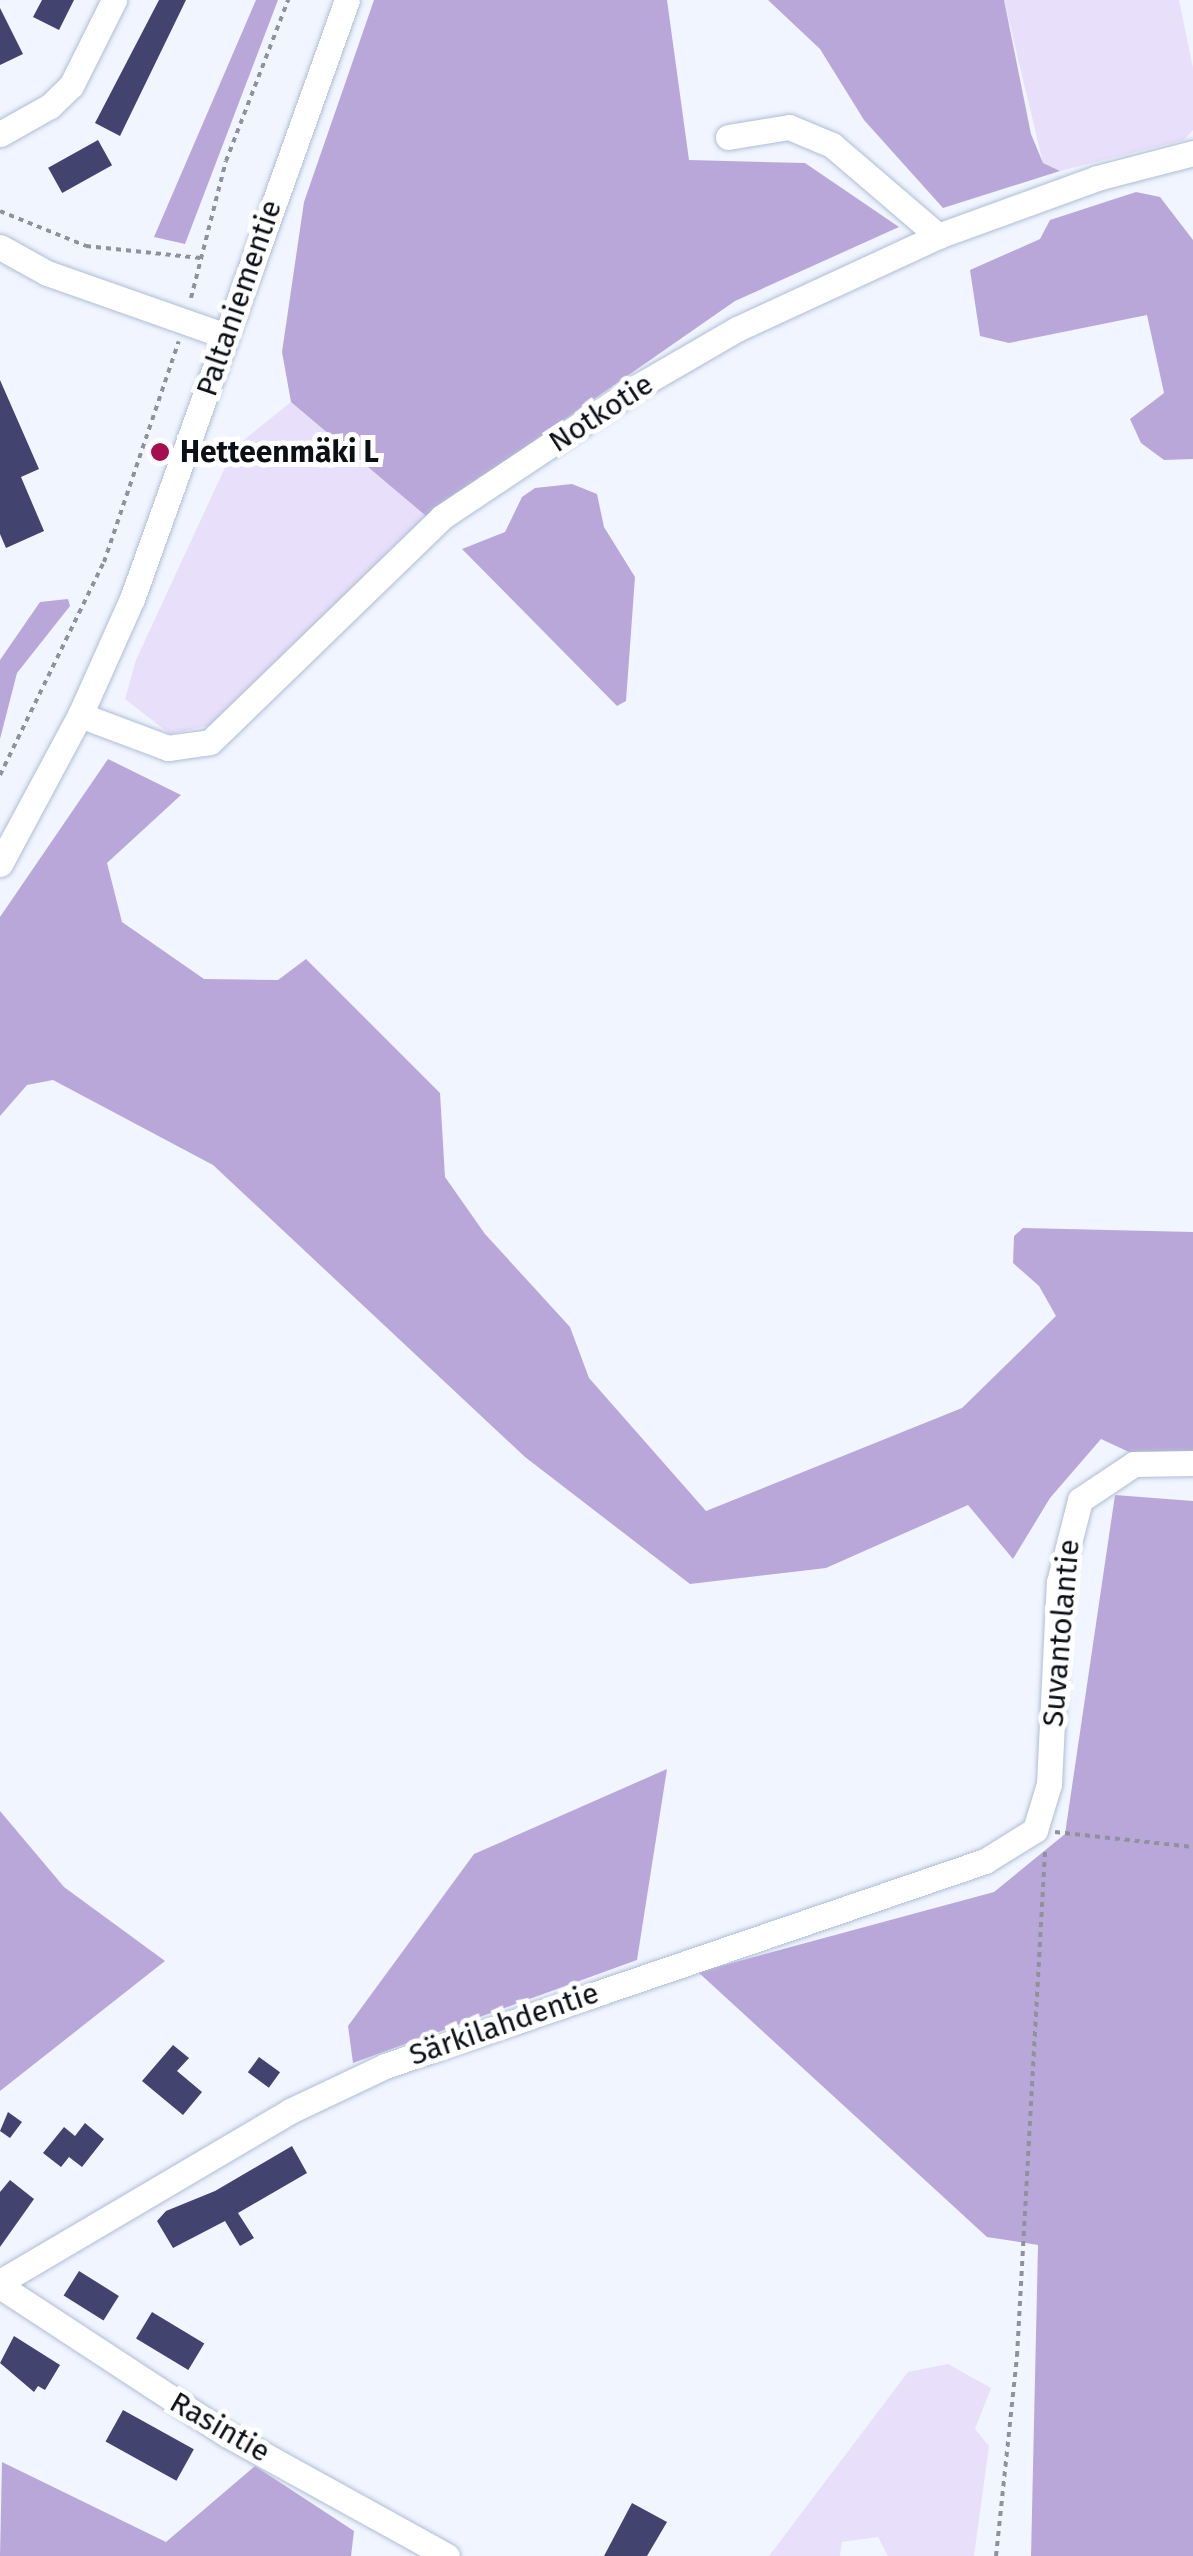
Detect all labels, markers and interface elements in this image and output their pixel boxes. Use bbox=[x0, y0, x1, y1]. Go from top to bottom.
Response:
street label: Paltaniementie bbox=[189, 195, 289, 401]
street label: Notkotie bbox=[542, 366, 660, 460]
place label: Hetteenmäki L bbox=[180, 434, 379, 470]
marker: Hetteenmäki L bbox=[149, 441, 171, 463]
street label: Suvantolantie bbox=[1035, 1538, 1087, 1728]
street label: Särkilahdentie bbox=[404, 1975, 604, 2073]
street label: Rasintie bbox=[164, 2384, 276, 2470]

